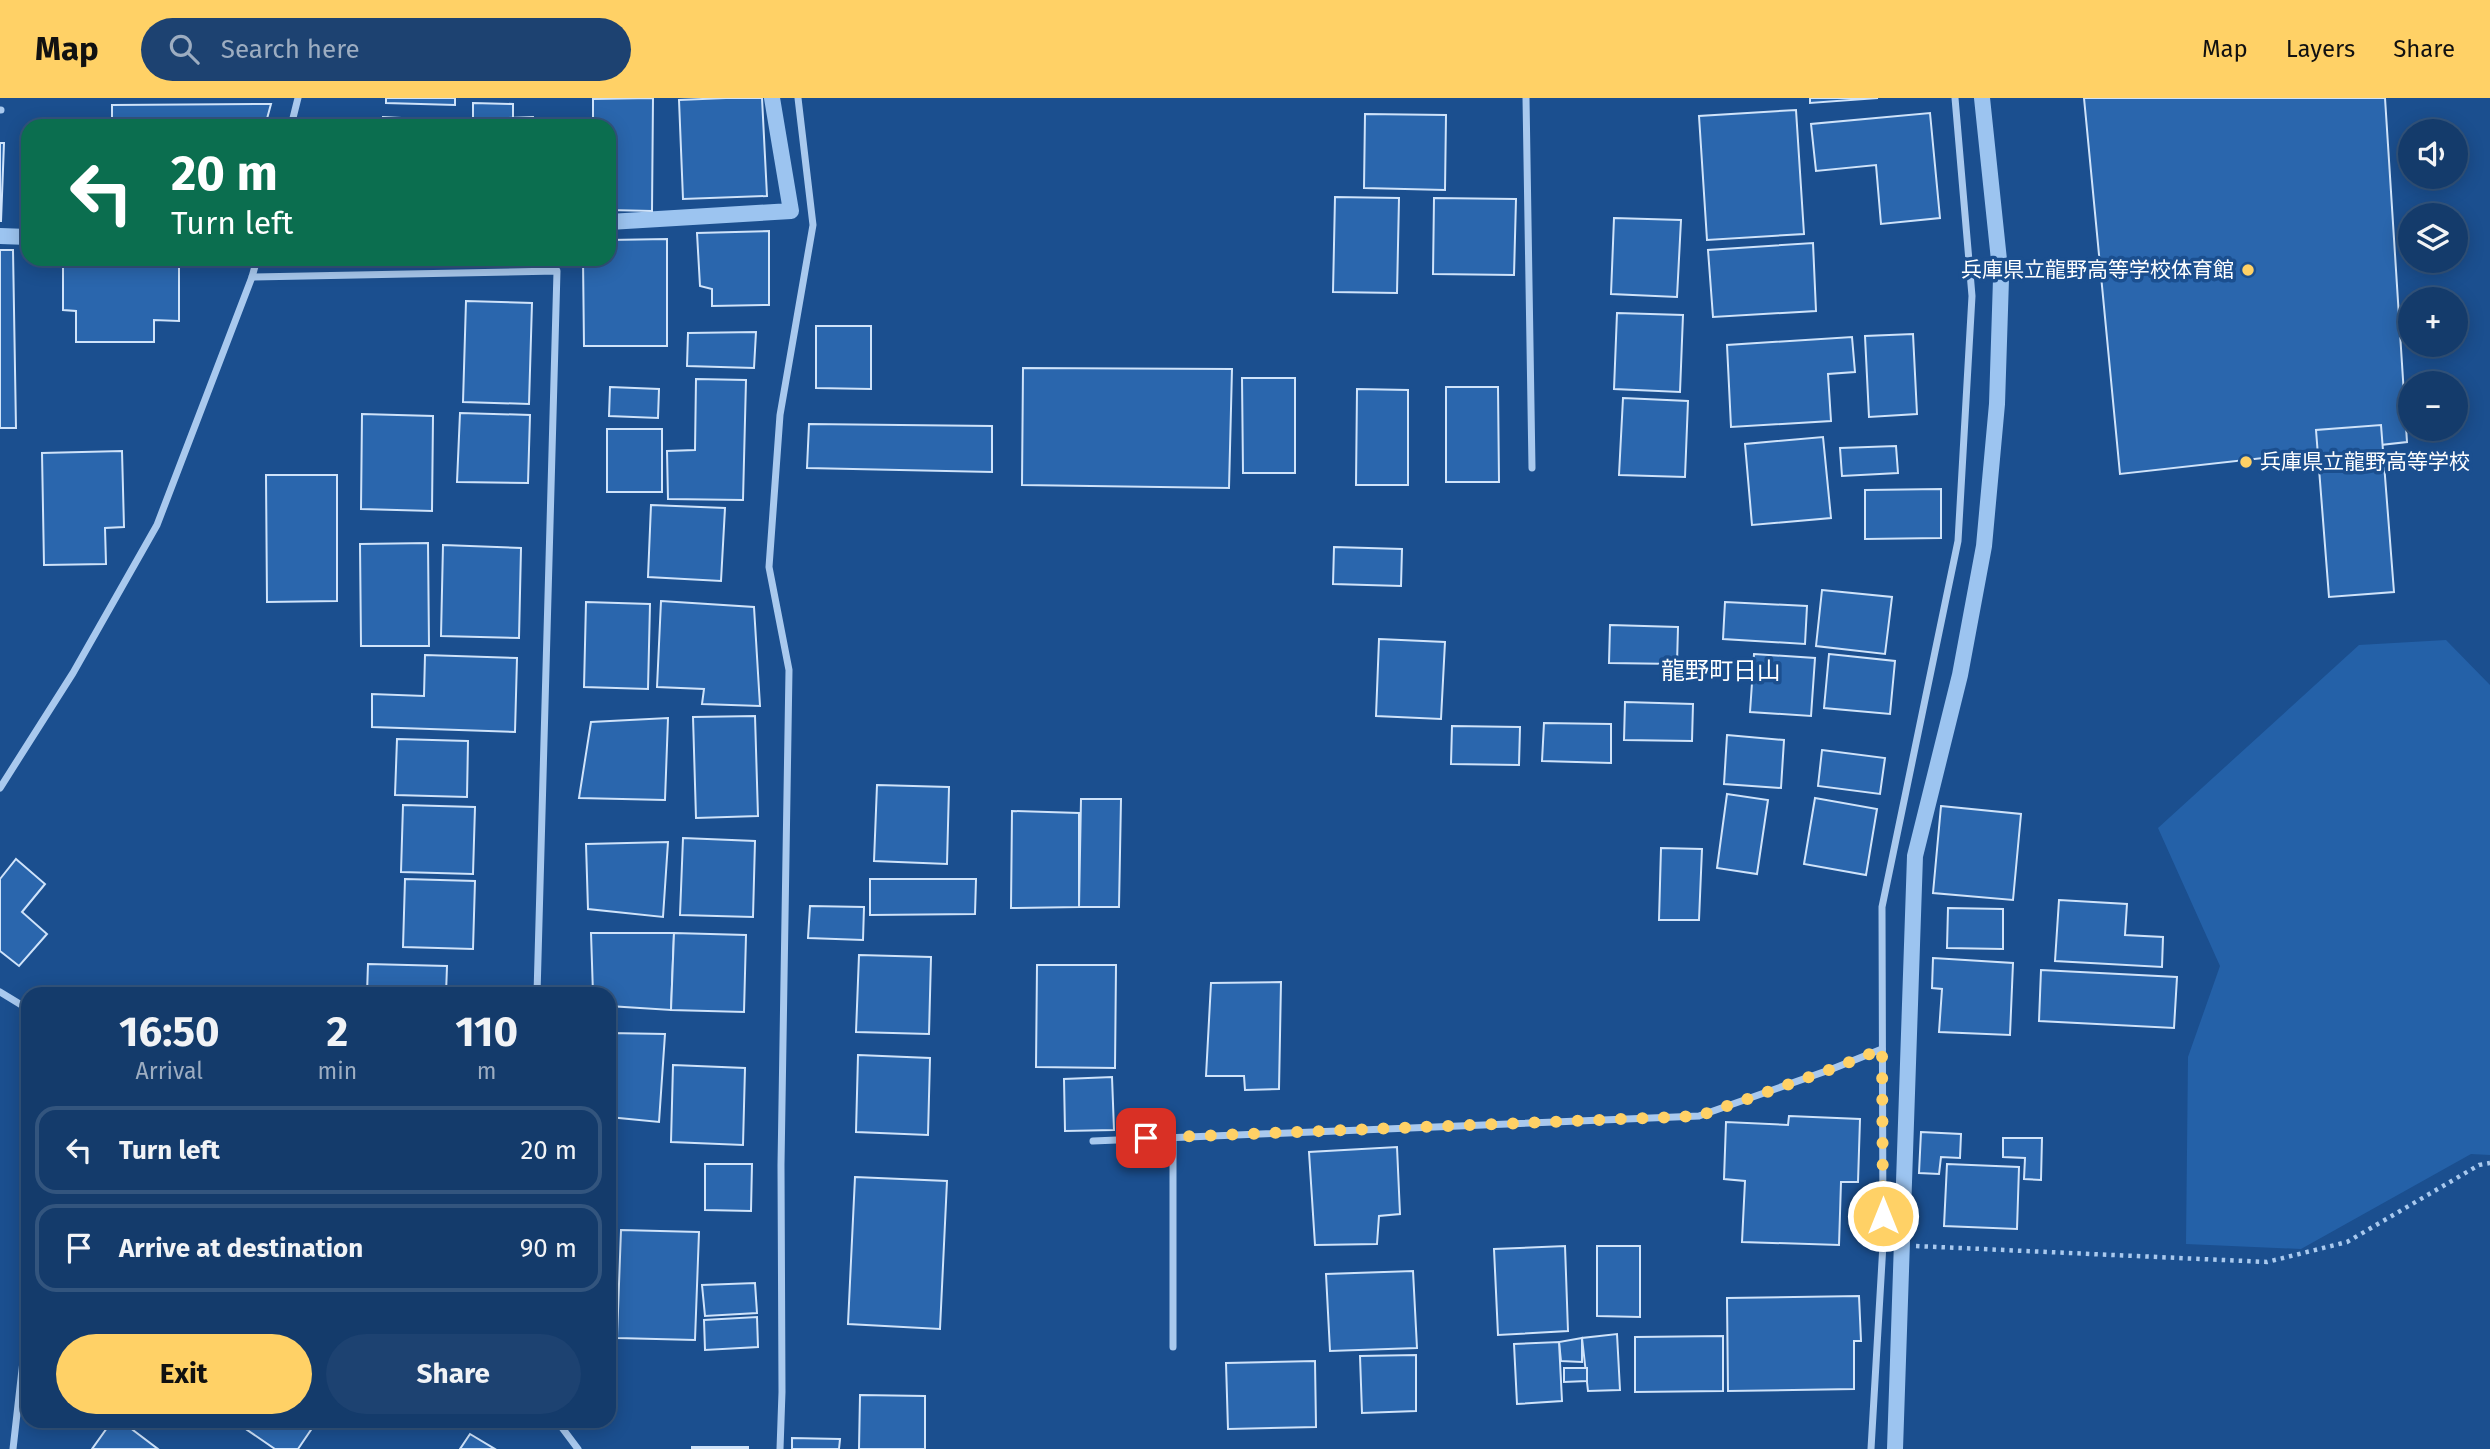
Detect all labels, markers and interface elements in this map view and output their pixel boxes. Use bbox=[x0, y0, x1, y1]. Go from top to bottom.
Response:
search box bbox=[141, 18, 631, 81]
text: Map bbox=[35, 29, 99, 69]
icon: search bbox=[165, 30, 203, 68]
text: Search here bbox=[221, 34, 360, 65]
text: Map bbox=[2202, 35, 2248, 63]
text: Layers bbox=[2286, 35, 2355, 63]
text: Share bbox=[2393, 35, 2455, 63]
map controls bbox=[2398, 119, 2468, 441]
button: sound bbox=[2398, 119, 2468, 189]
text: 20 m bbox=[171, 144, 278, 203]
icon: left bbox=[56, 147, 147, 238]
button: layers bbox=[2398, 203, 2468, 273]
text: Turn left bbox=[171, 204, 293, 242]
place label: 兵庫県立龍野高等学校体育館 bbox=[1961, 257, 2234, 283]
marker: 兵庫県立龍野高等学校体育館 bbox=[2240, 262, 2256, 278]
button: + bbox=[2398, 287, 2468, 357]
button: − bbox=[2398, 371, 2468, 441]
place label: 兵庫県立龍野高等学校 bbox=[2260, 449, 2470, 475]
marker: 兵庫県立龍野高等学校 bbox=[2238, 454, 2254, 470]
district label: 龍野町日山 bbox=[1661, 657, 1781, 685]
text: 16:50 bbox=[119, 1007, 220, 1057]
text: 2 bbox=[327, 1007, 348, 1057]
text: 110 bbox=[455, 1007, 518, 1057]
text: Arrival bbox=[136, 1057, 203, 1085]
text: min bbox=[318, 1057, 357, 1085]
text: m bbox=[477, 1057, 496, 1085]
pin bbox=[1116, 1108, 1176, 1168]
icon: arrive bbox=[1127, 1119, 1165, 1157]
icon: left bbox=[60, 1131, 98, 1169]
text: Turn left bbox=[119, 1135, 220, 1166]
text: 20 m bbox=[520, 1135, 577, 1166]
position arrow bbox=[1846, 1179, 1920, 1253]
icon: arrive bbox=[60, 1229, 98, 1267]
text: Arrive at destination bbox=[119, 1233, 363, 1264]
text: 90 m bbox=[520, 1233, 577, 1264]
button: Exit bbox=[56, 1334, 312, 1414]
button: Share bbox=[326, 1334, 581, 1414]

